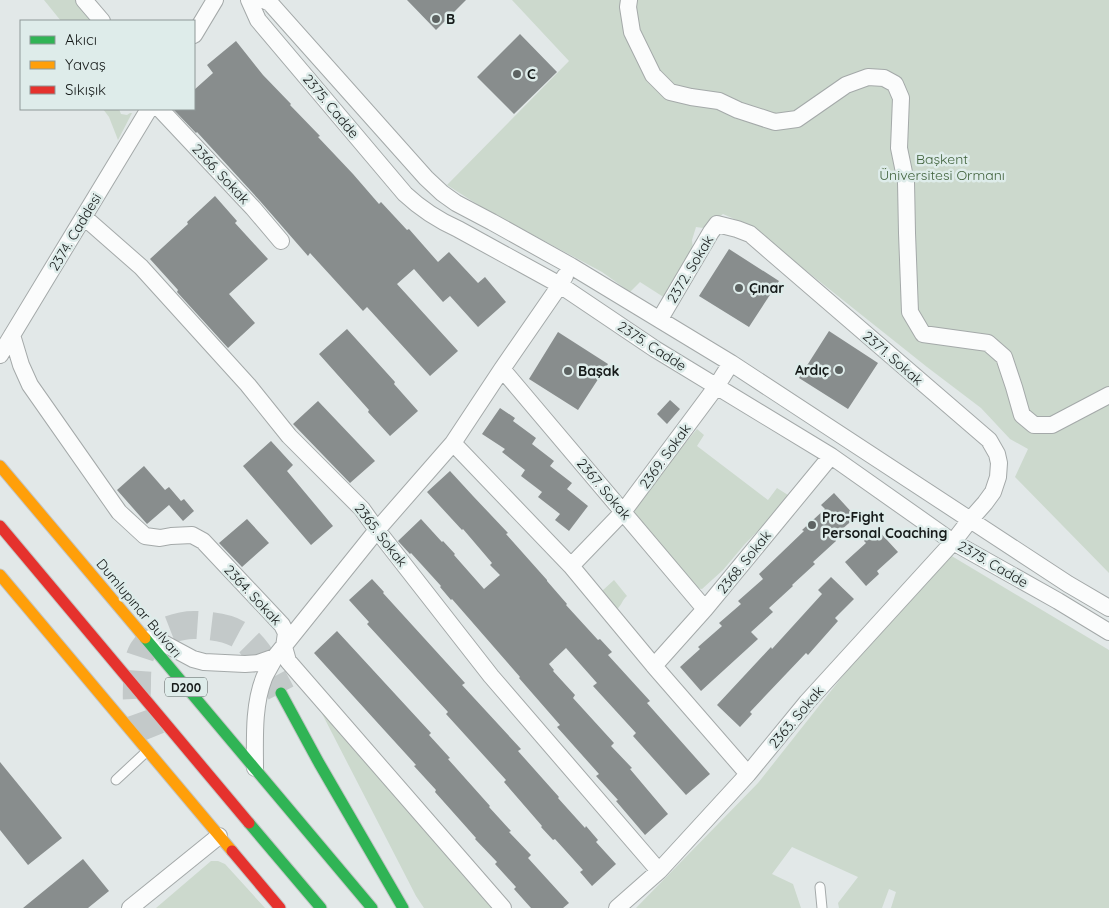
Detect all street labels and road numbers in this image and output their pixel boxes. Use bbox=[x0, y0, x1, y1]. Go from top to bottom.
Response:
street label: 2375. Cadde bbox=[299, 70, 363, 142]
street label: 2366. Sokak bbox=[188, 140, 254, 208]
street label: 2374. Caddesi bbox=[45, 190, 105, 274]
street label: 2372. Sokak bbox=[663, 232, 717, 306]
street label: 2375. Cadde bbox=[614, 317, 690, 375]
street label: 2371. Sokak bbox=[859, 327, 927, 389]
street label: 2369. Sokak bbox=[635, 420, 695, 492]
street label: 2367. Sokak bbox=[573, 454, 635, 524]
street label: 2365. Sokak bbox=[351, 500, 411, 570]
street label: 2368. Sokak bbox=[713, 527, 775, 597]
street label: 2375. Cadde bbox=[955, 537, 1032, 591]
street label: Dumlupınar Bulvarı bbox=[92, 555, 186, 661]
street label: 2364. Sokak bbox=[220, 561, 286, 629]
road number: D200 bbox=[165, 678, 207, 696]
street label: 2363. Sokak bbox=[765, 682, 827, 752]

